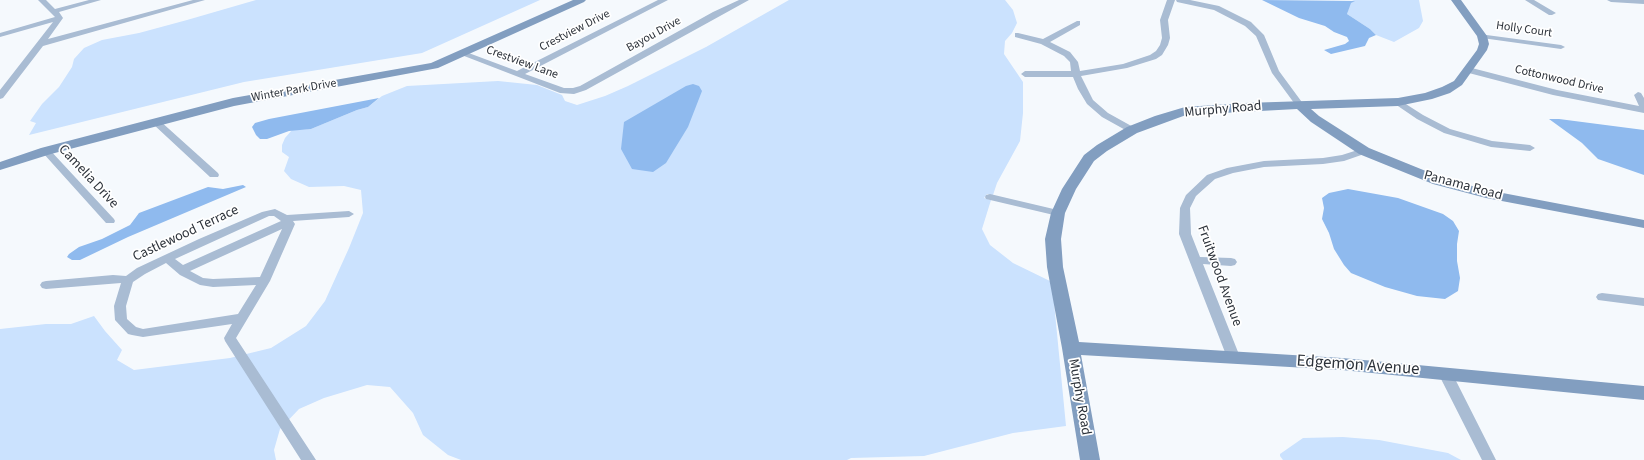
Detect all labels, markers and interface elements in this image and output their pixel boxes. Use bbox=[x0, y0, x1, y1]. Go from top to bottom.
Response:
street label: Crestview Drive bbox=[537, 7, 613, 55]
street label: Bayou Drive bbox=[624, 14, 684, 56]
street label: Holly Court bbox=[1495, 19, 1553, 41]
street label: Crestview Lane bbox=[484, 43, 560, 83]
street label: Cottonwood Drive bbox=[1513, 63, 1605, 97]
street label: Winter Park Drive bbox=[250, 76, 338, 106]
street label: Murphy Road bbox=[1184, 98, 1262, 122]
street label: Camelia Drive bbox=[54, 142, 122, 212]
street label: Panama Road bbox=[1422, 167, 1504, 205]
street label: Castlewood Terrace bbox=[130, 202, 242, 266]
street label: Fruitwood Avenue bbox=[1193, 223, 1245, 329]
street label: Edgemon Avenue bbox=[1296, 352, 1420, 380]
street label: Murphy Road bbox=[1064, 357, 1094, 437]

